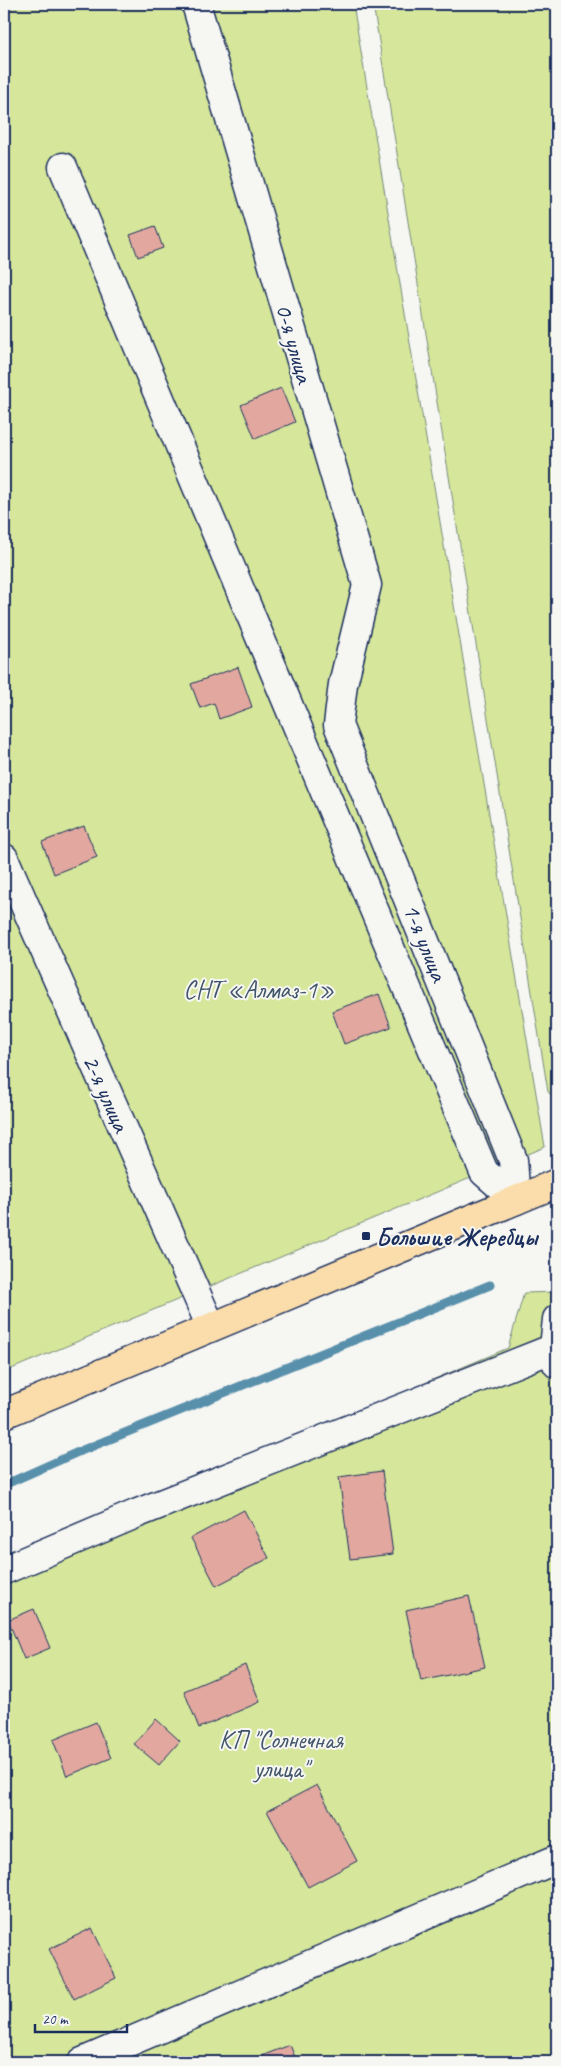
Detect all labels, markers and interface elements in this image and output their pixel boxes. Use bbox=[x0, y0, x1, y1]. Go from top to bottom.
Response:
street label: 0-я улица bbox=[267, 300, 321, 389]
street label: 1-я улица bbox=[395, 899, 456, 988]
park label: СНТ «Алмаз-1» bbox=[184, 974, 334, 1006]
street label: 2-я улица bbox=[75, 1050, 138, 1139]
place label: Большие Жеребцы bbox=[376, 1221, 539, 1253]
marker: Большие Жеребцы bbox=[360, 1230, 372, 1242]
park label: КП "Солнечная улица" bbox=[219, 1724, 344, 1785]
scale bar bbox=[35, 2001, 128, 2033]
text: 20 m bbox=[42, 2010, 69, 2029]

